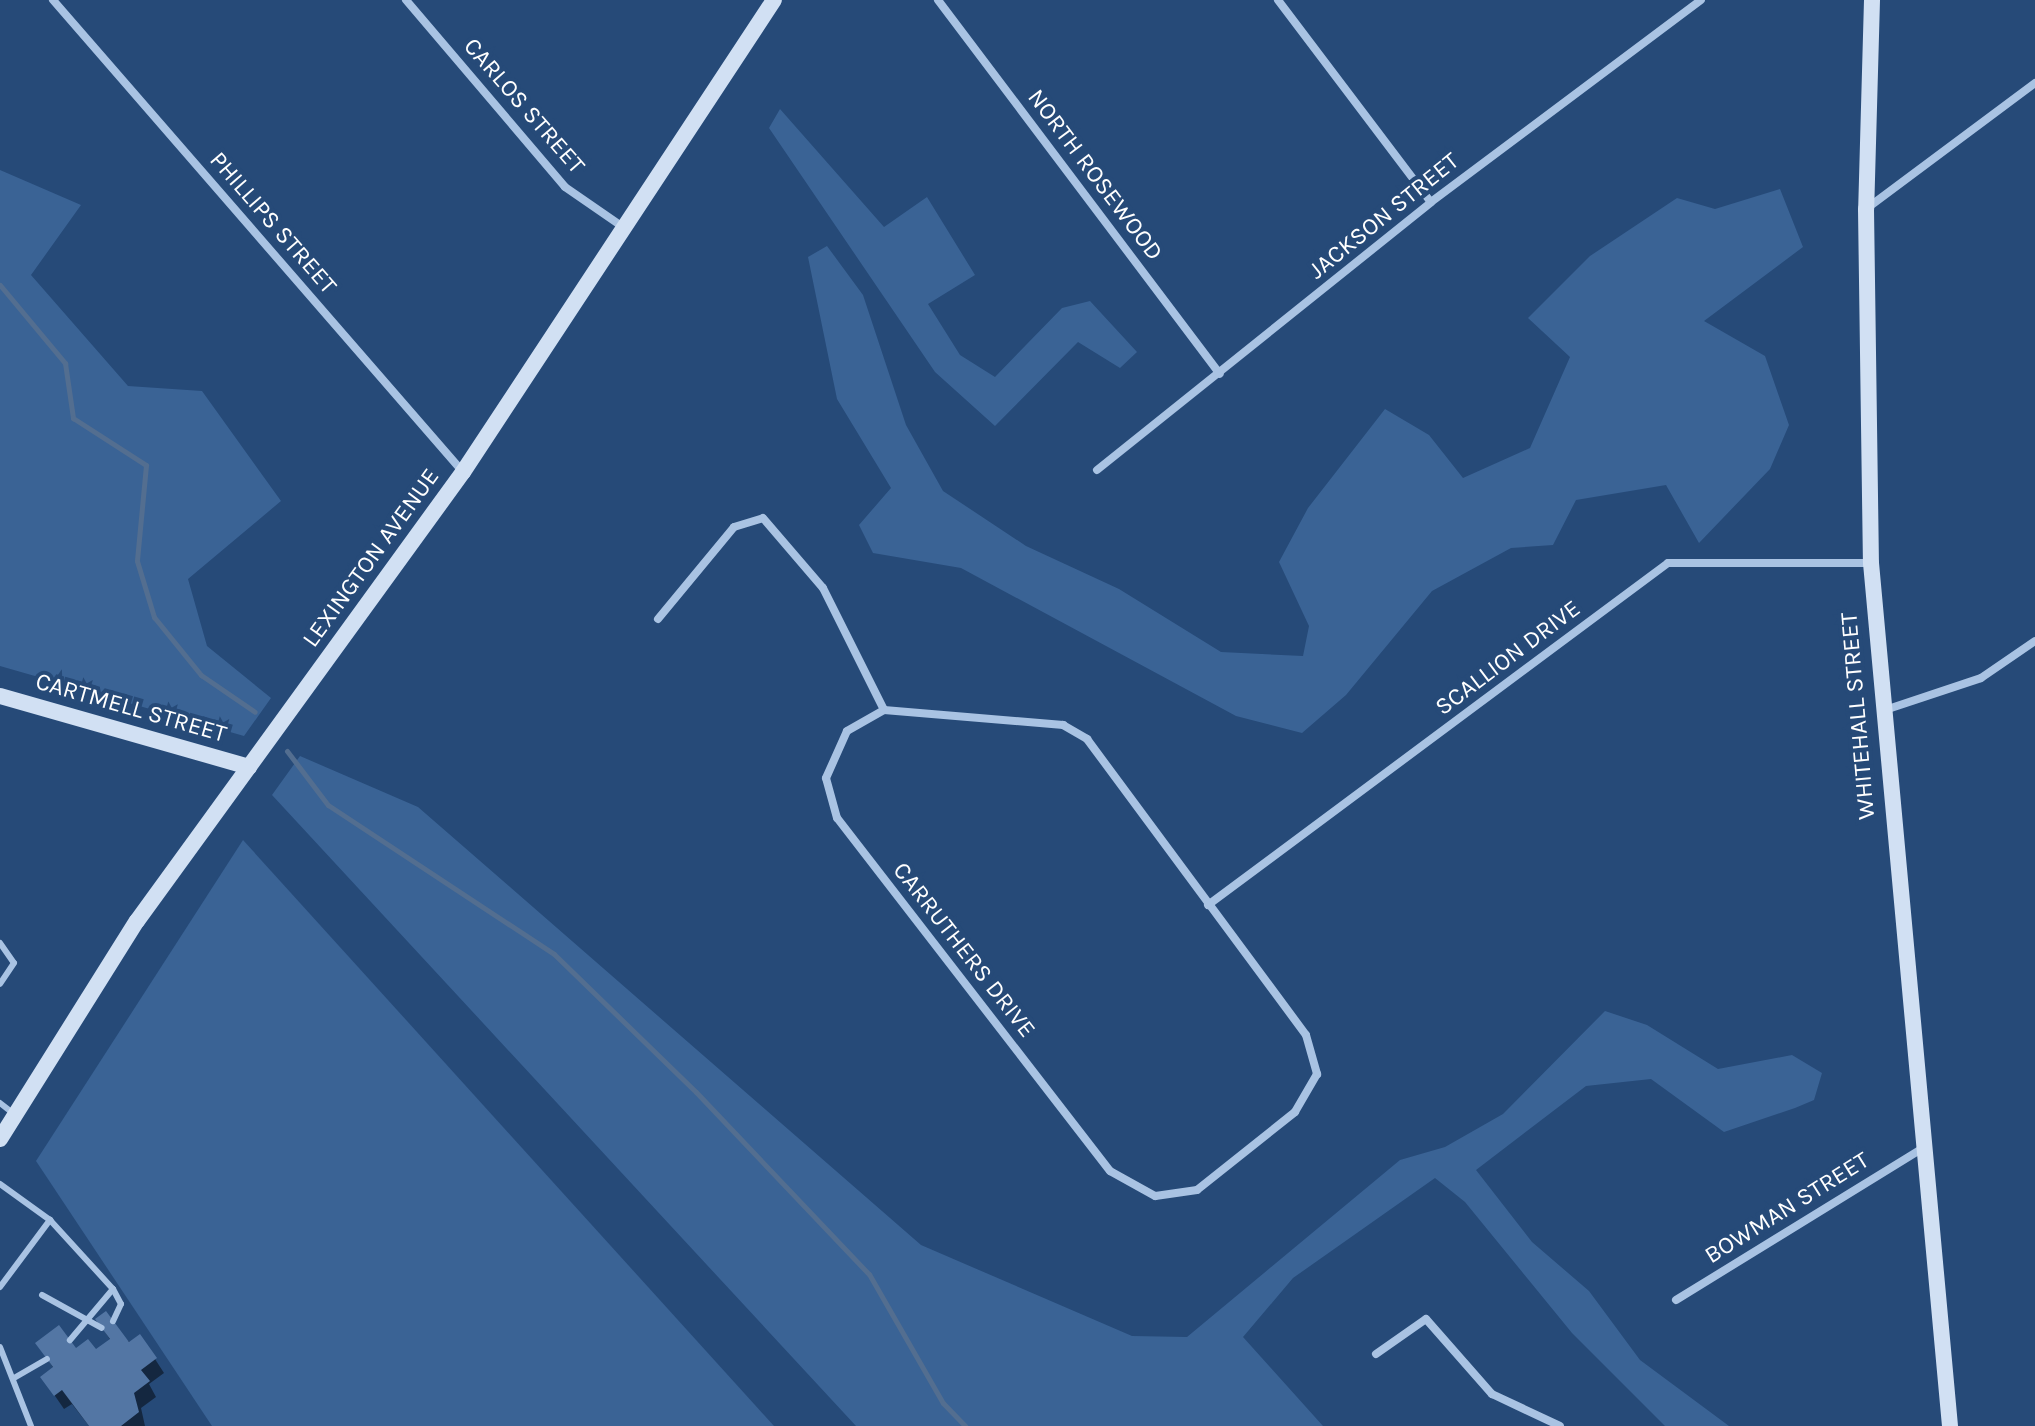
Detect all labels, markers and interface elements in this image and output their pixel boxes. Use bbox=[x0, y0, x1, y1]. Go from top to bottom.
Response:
street label: CARLOS STREET bbox=[457, 32, 591, 180]
street label: NORTH ROSEWOOD bbox=[1021, 84, 1169, 266]
street label: PHILLIPS STREET bbox=[203, 146, 343, 300]
street label: JACKSON STREET bbox=[1303, 147, 1465, 285]
street label: LEXINGTON AVENUE bbox=[296, 463, 446, 653]
street label: SCALLION DRIVE bbox=[1430, 594, 1586, 722]
street label: WHITEHALL STREET bbox=[1835, 611, 1881, 821]
street label: CARTMELL STREET bbox=[32, 667, 230, 749]
street label: CARRUTHERS DRIVE bbox=[887, 857, 1041, 1043]
street label: BOWMAN STREET bbox=[1700, 1146, 1874, 1270]

